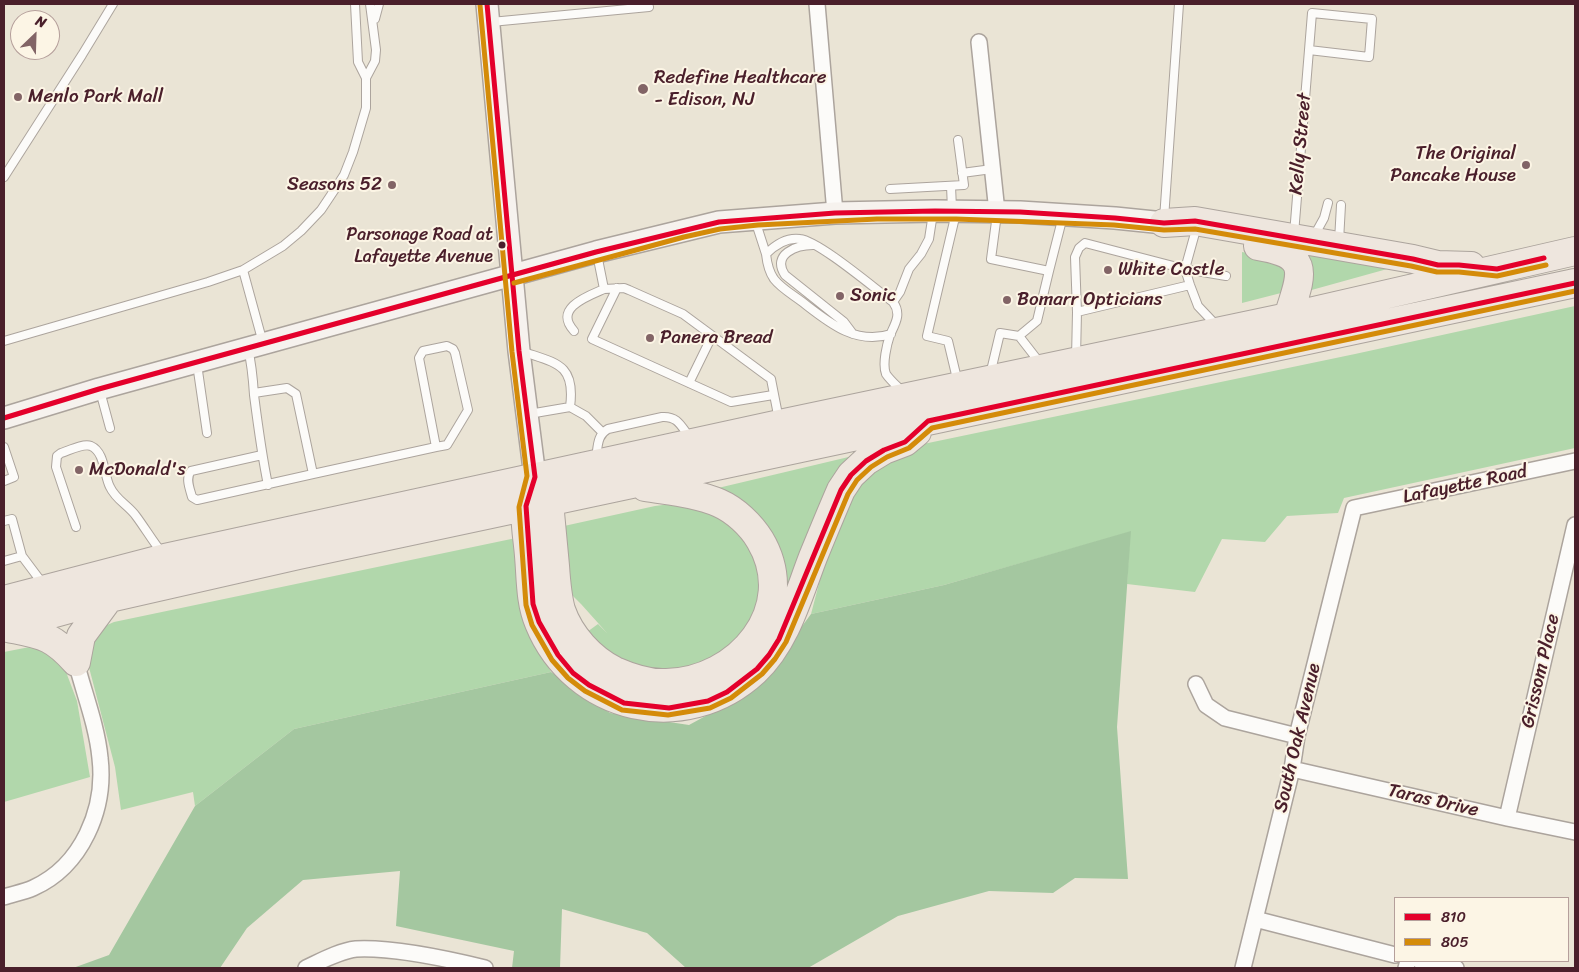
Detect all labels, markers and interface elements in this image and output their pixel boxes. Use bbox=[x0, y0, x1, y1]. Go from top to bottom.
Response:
text: N bbox=[31, 8, 50, 35]
north arrow bbox=[10, 10, 60, 60]
place label: Redefine Healthcare - Edison, NJ bbox=[654, 67, 826, 111]
marker: Redefine Healthcare - Edison, NJ bbox=[636, 82, 650, 96]
place label: Menlo Park Mall bbox=[28, 86, 163, 108]
marker: Menlo Park Mall bbox=[12, 91, 24, 103]
street label: Kelly Street bbox=[1285, 92, 1317, 196]
place label: The Original Pancake House bbox=[1390, 143, 1516, 187]
marker: The Original Pancake House bbox=[1520, 159, 1532, 171]
place label: Seasons 52 bbox=[287, 174, 382, 196]
marker: Seasons 52 bbox=[386, 179, 398, 191]
place label: Parsonage Road at Lafayette Avenue bbox=[346, 224, 493, 266]
marker: Parsonage Road at Lafayette Avenue bbox=[497, 240, 507, 250]
place label: White Castle bbox=[1118, 259, 1224, 281]
marker: White Castle bbox=[1102, 264, 1114, 276]
place label: Sonic bbox=[850, 285, 897, 307]
place label: Bomarr Opticians bbox=[1017, 289, 1162, 311]
marker: Sonic bbox=[834, 290, 846, 302]
marker: Bomarr Opticians bbox=[1001, 294, 1013, 306]
place label: Panera Bread bbox=[660, 327, 772, 349]
marker: Panera Bread bbox=[644, 332, 656, 344]
place label: McDonald's bbox=[89, 459, 186, 481]
street label: Lafayette Road bbox=[1401, 461, 1529, 509]
marker: McDonald's bbox=[73, 464, 85, 476]
street label: Grissom Place bbox=[1517, 612, 1565, 730]
street label: South Oak Avenue bbox=[1270, 661, 1326, 815]
street label: Taras Drive bbox=[1385, 779, 1481, 823]
legend bbox=[1394, 897, 1569, 962]
text: 810 bbox=[1441, 904, 1466, 930]
text: 805 bbox=[1441, 929, 1469, 955]

